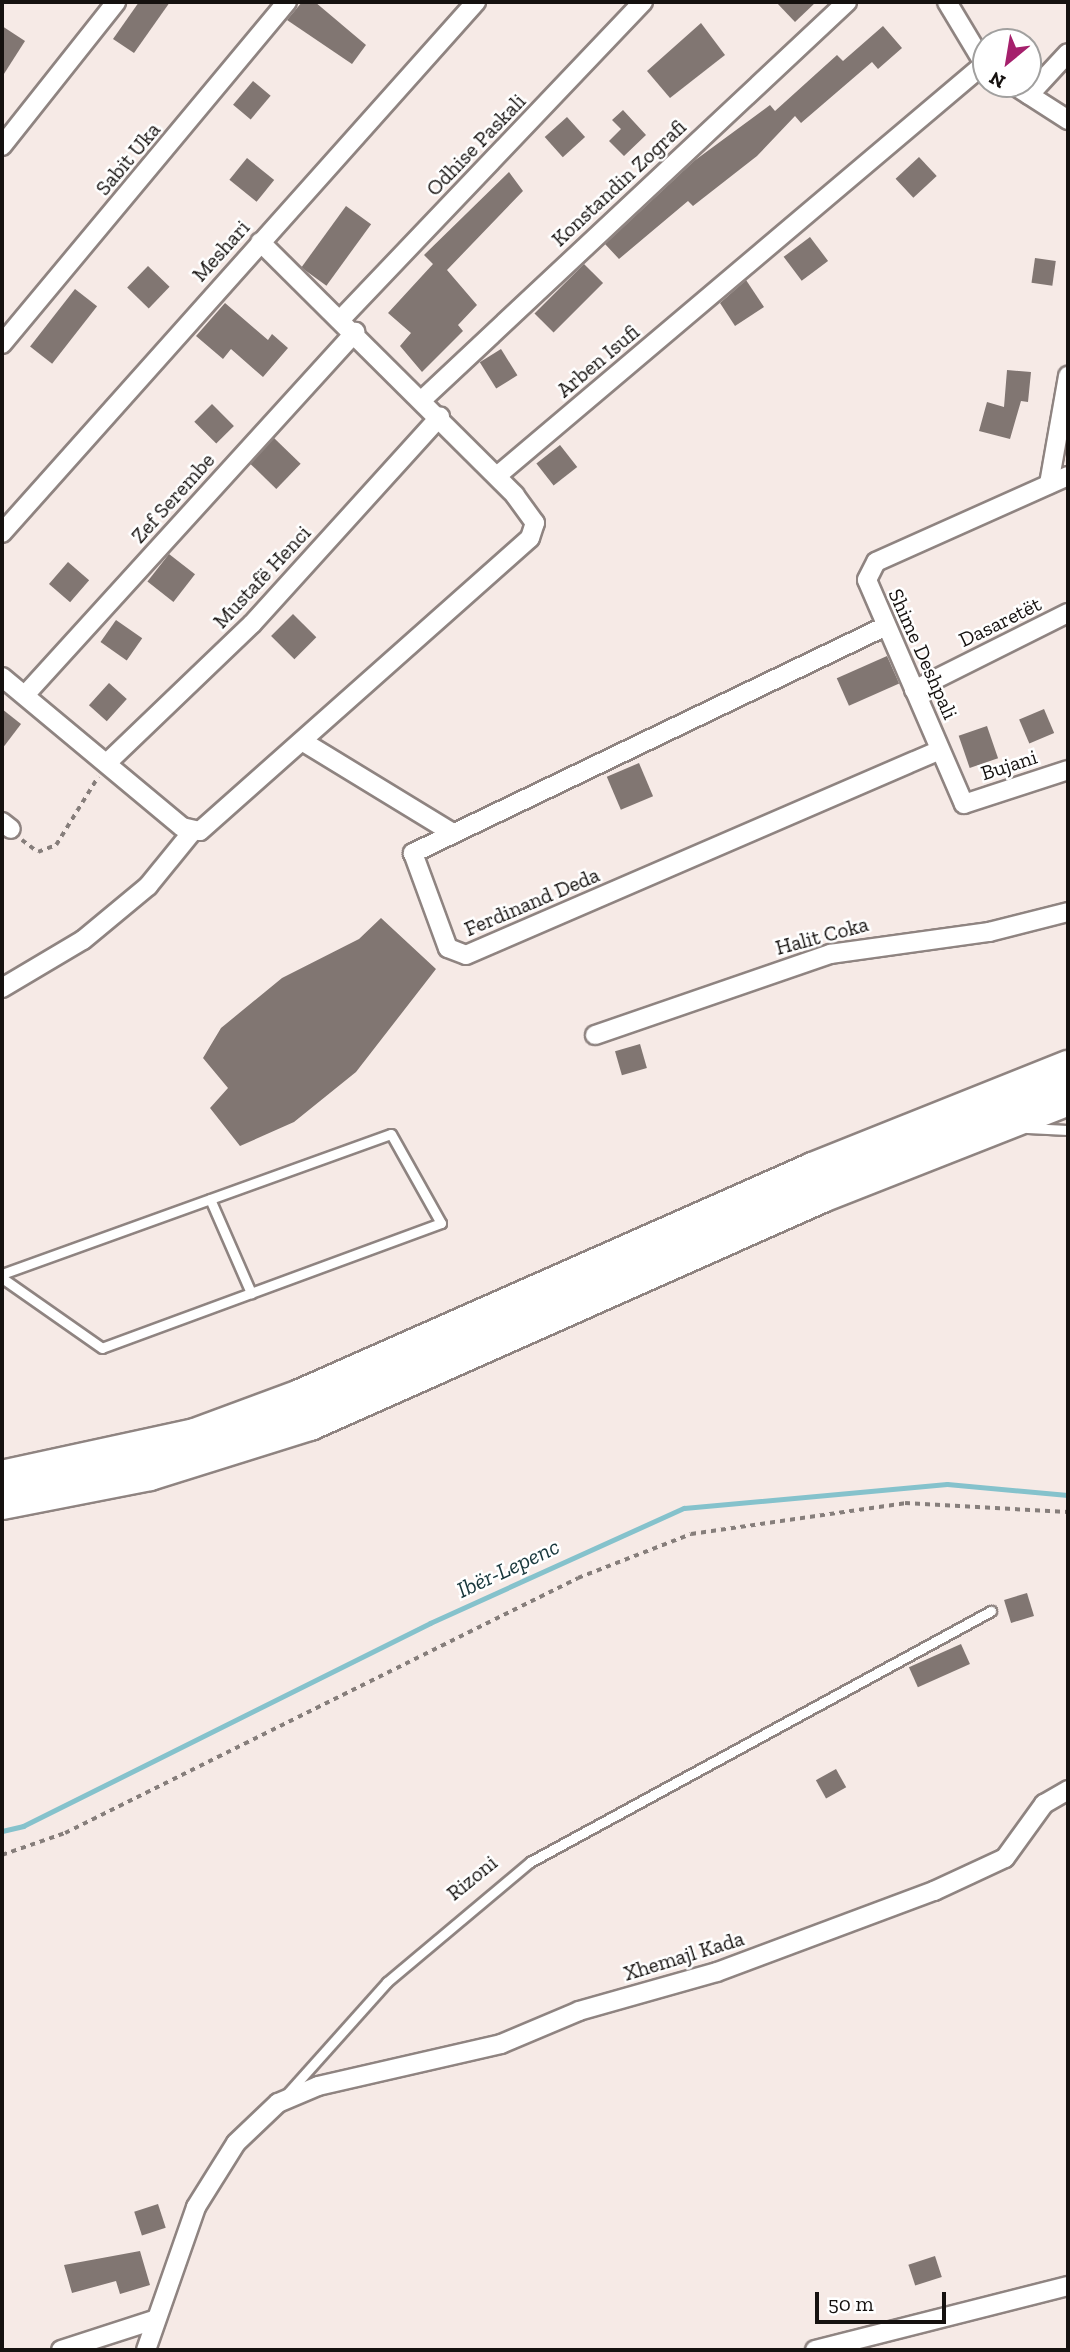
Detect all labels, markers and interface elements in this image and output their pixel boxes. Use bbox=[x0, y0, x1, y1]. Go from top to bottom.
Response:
north arrow bbox=[972, 28, 1042, 98]
text: N bbox=[985, 66, 1009, 93]
street label: Odhise Paskali bbox=[421, 89, 531, 201]
street label: Konstandin Zografi bbox=[547, 114, 691, 252]
street label: Sabit Uka bbox=[90, 118, 166, 200]
street label: Meshari bbox=[187, 215, 255, 287]
street label: Arben Isufi bbox=[552, 319, 644, 403]
street label: Zef Serembe bbox=[126, 448, 220, 548]
street label: Mustafë Henci bbox=[208, 520, 316, 634]
street label: Shime Deshpali bbox=[883, 585, 963, 723]
street label: Dasaretët bbox=[955, 591, 1045, 653]
street label: Bujani bbox=[978, 744, 1040, 786]
street label: Ferdinand Deda bbox=[461, 862, 603, 942]
street label: Halit Coka bbox=[773, 912, 871, 960]
water label: Ibër-Lepenc bbox=[452, 1532, 564, 1604]
street label: Rizoni bbox=[442, 1850, 502, 1906]
street label: Xhemajl Kada bbox=[621, 1926, 747, 1986]
scale bar bbox=[818, 2278, 949, 2322]
text: 50 m bbox=[828, 2291, 874, 2316]

